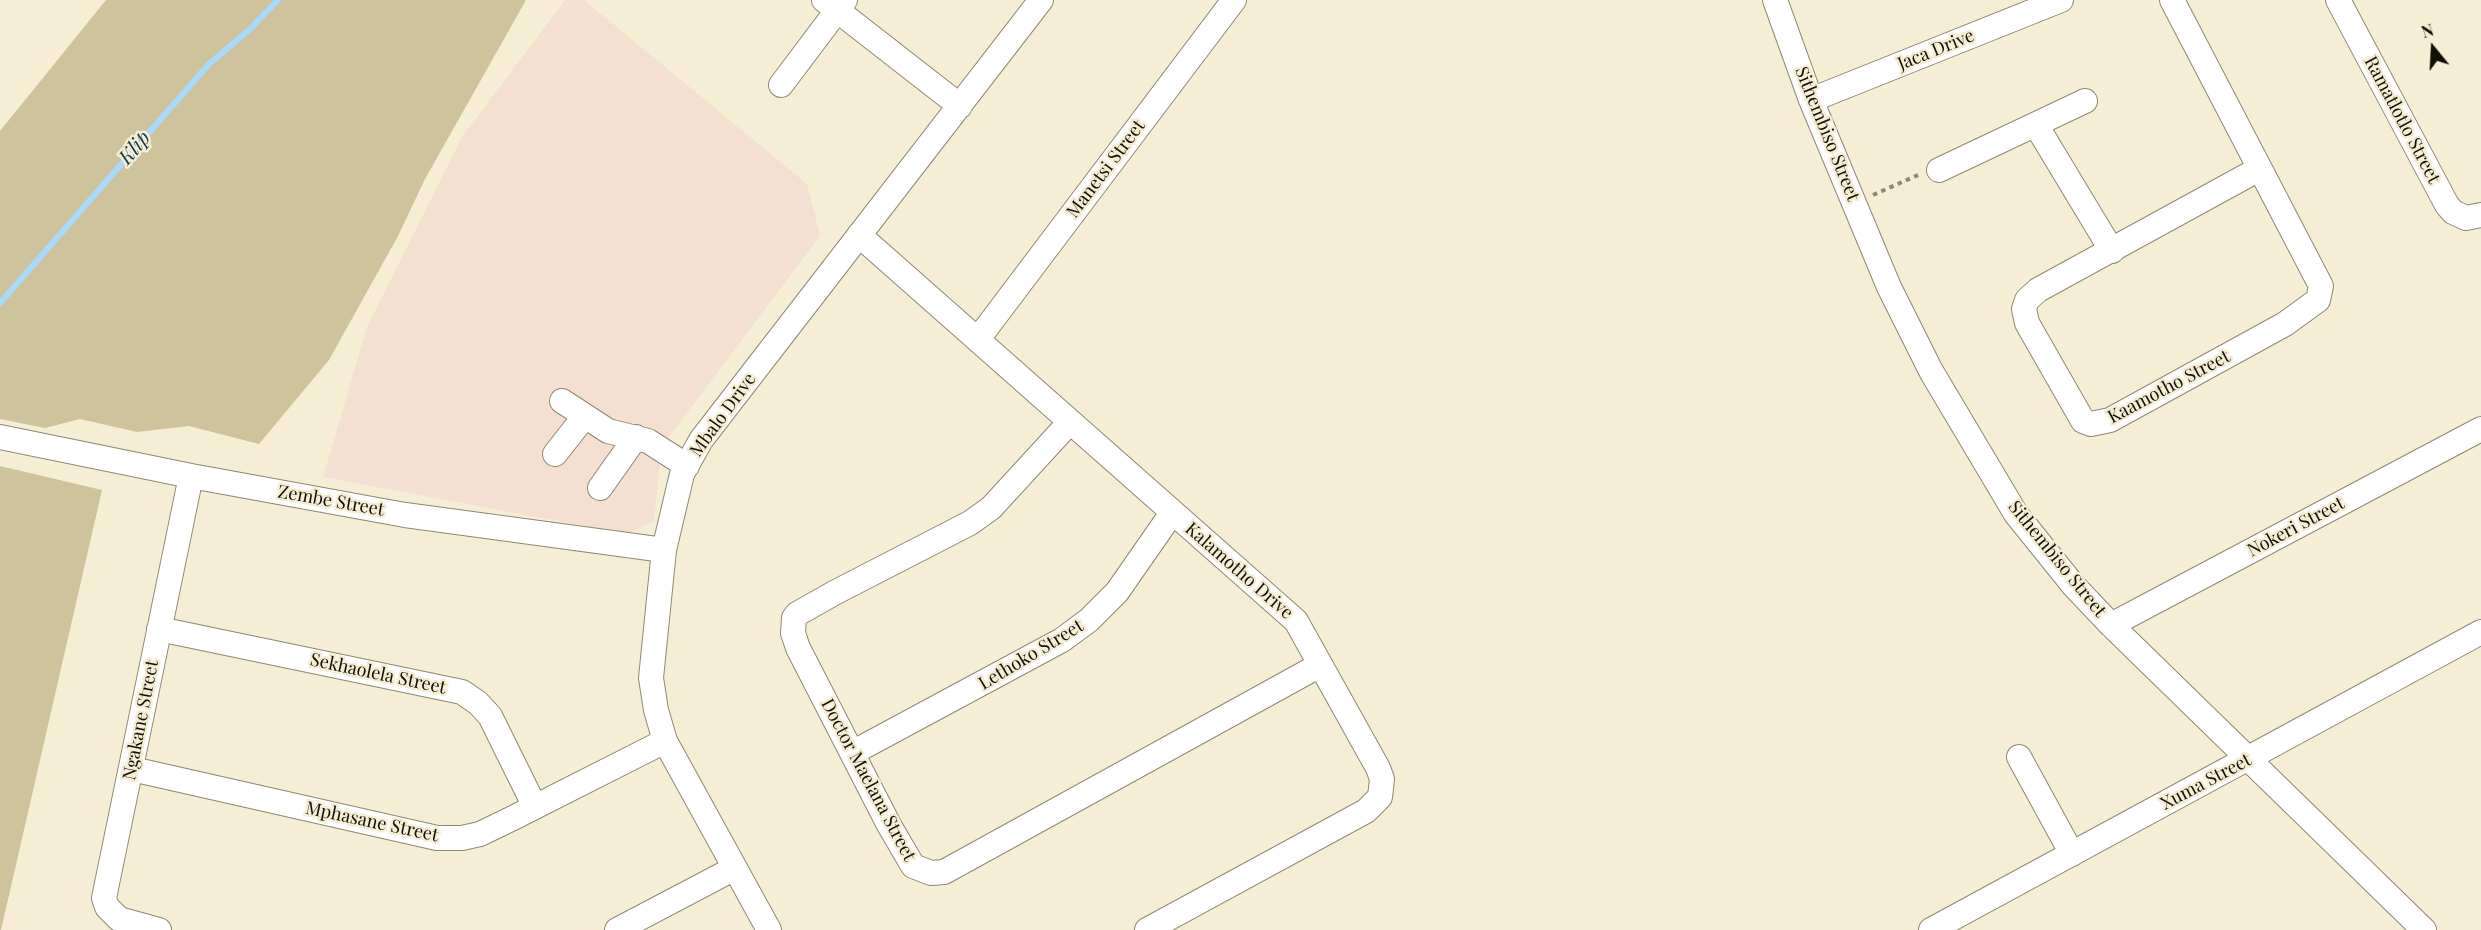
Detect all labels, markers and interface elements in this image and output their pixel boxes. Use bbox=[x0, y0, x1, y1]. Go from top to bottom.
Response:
north arrow bbox=[2403, 18, 2463, 78]
text: N bbox=[2419, 19, 2436, 42]
street label: Jaca Drive bbox=[1895, 25, 1977, 75]
street label: Ramatlotlo Street bbox=[2359, 53, 2445, 187]
street label: Sithembiso Street bbox=[1790, 64, 1864, 204]
street label: Manetsi Street bbox=[1062, 116, 1150, 222]
water label: Klip bbox=[114, 127, 156, 169]
street label: Kaamotho Street bbox=[2104, 346, 2234, 428]
street label: Mbalo Drive bbox=[685, 369, 761, 461]
street label: Zembe Street bbox=[276, 481, 386, 521]
street label: Nokeri Street bbox=[2244, 492, 2348, 562]
street label: Sithembiso Street bbox=[2004, 497, 2110, 621]
street label: Kalamotho Drive bbox=[1181, 518, 1297, 624]
street label: Lethoko Street bbox=[975, 615, 1087, 695]
street label: Sekhaolela Street bbox=[308, 649, 448, 699]
street label: Ngakane Street bbox=[119, 658, 163, 782]
street label: Doctor Maelana Street bbox=[816, 695, 920, 865]
street label: Xuma Street bbox=[2157, 749, 2255, 815]
street label: Mphasane Street bbox=[304, 797, 440, 847]

